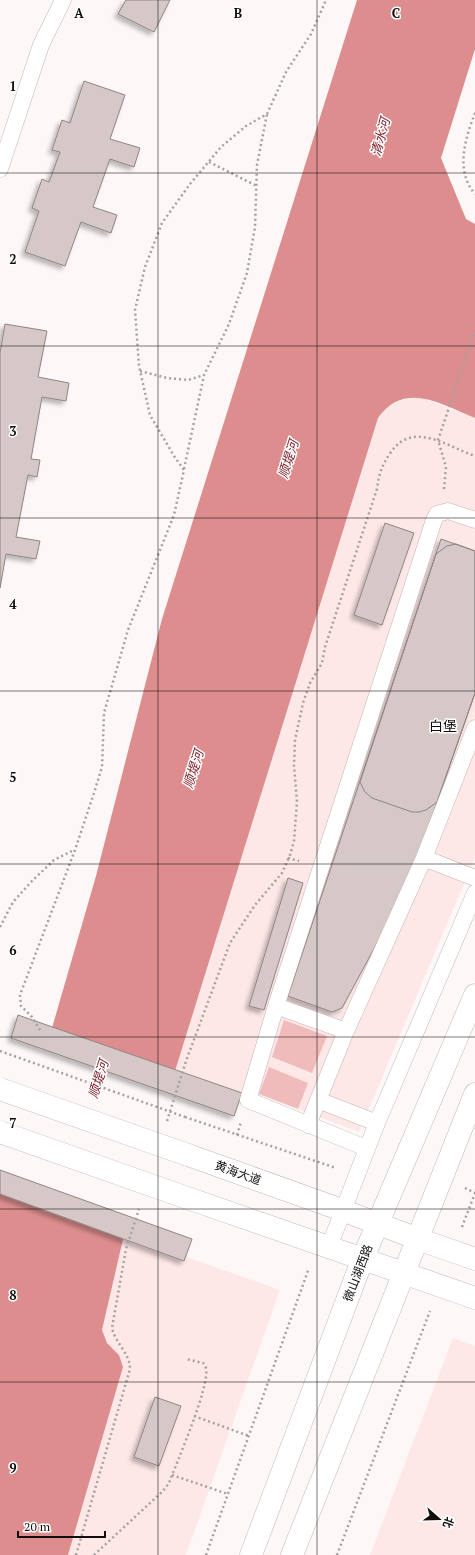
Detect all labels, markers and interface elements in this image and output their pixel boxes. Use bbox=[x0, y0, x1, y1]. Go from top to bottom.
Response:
text: A bbox=[74, 4, 84, 22]
text: B bbox=[234, 4, 242, 22]
text: C bbox=[392, 4, 400, 22]
text: 1 bbox=[9, 77, 17, 95]
water label: 清水河 bbox=[366, 113, 395, 158]
text: 2 bbox=[9, 250, 17, 268]
text: 3 bbox=[9, 422, 17, 440]
water label: 顺堤河 bbox=[274, 435, 303, 480]
text: 4 bbox=[9, 595, 17, 613]
district label: 白堡 bbox=[429, 716, 457, 735]
water label: 顺堤河 bbox=[179, 745, 208, 790]
text: 5 bbox=[9, 768, 17, 786]
text: 6 bbox=[9, 941, 17, 959]
water label: 顺堤河 bbox=[84, 1055, 113, 1100]
text: 7 bbox=[9, 1114, 17, 1132]
street label: 黄海大道 bbox=[213, 1157, 263, 1188]
street label: 微山湖西路 bbox=[340, 1242, 375, 1304]
text: 8 bbox=[9, 1286, 17, 1304]
text: 9 bbox=[9, 1459, 17, 1477]
north arrow bbox=[419, 1499, 459, 1539]
scale bar bbox=[18, 1513, 105, 1539]
text: 北 bbox=[440, 1515, 457, 1530]
text: 20 m bbox=[24, 1519, 51, 1534]

